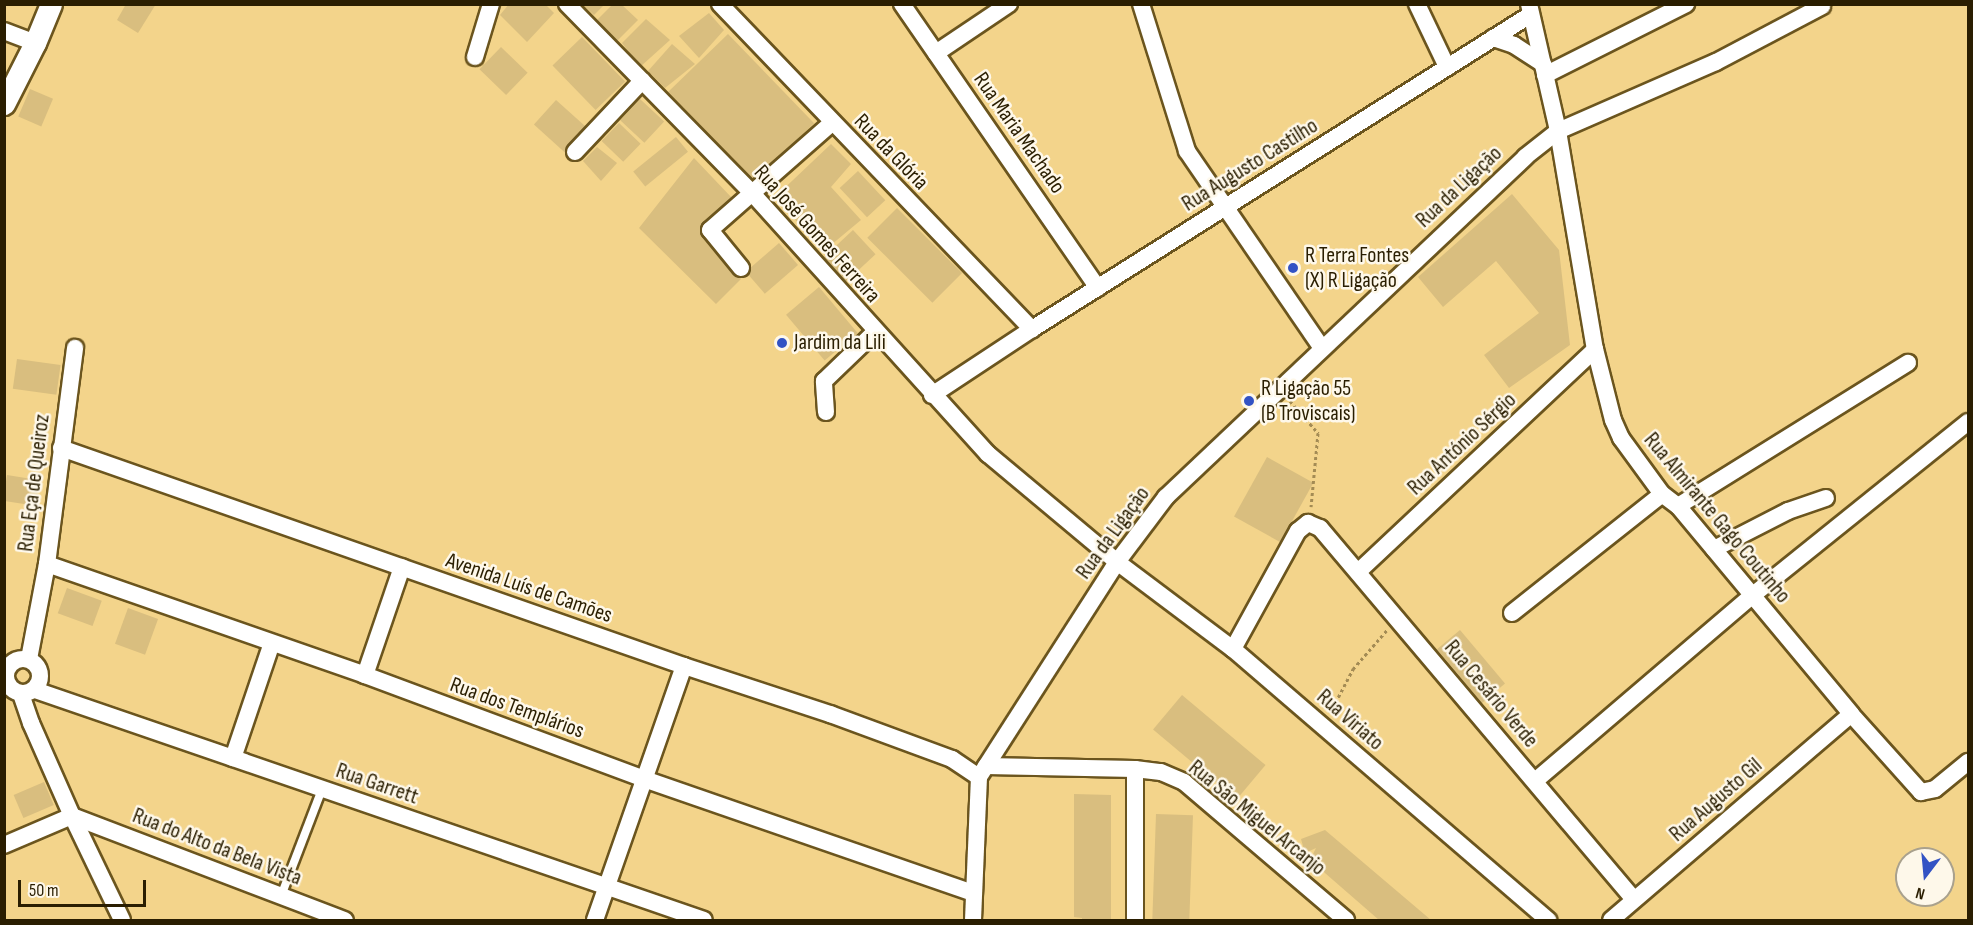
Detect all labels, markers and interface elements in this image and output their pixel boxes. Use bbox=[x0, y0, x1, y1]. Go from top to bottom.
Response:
street label: Rua Maria Machado bbox=[968, 67, 1070, 199]
street label: Rua da Glória bbox=[848, 108, 934, 196]
street label: Rua Augusto Castilho bbox=[1177, 113, 1323, 217]
street label: Rua da Ligação bbox=[1411, 141, 1507, 233]
street label: Rua José Gomes Ferreira bbox=[748, 160, 886, 308]
place label: R Terra Fontes (X) R Ligação bbox=[1305, 242, 1409, 294]
marker: R Terra Fontes (X) R Ligação bbox=[1286, 261, 1300, 275]
place label: Jardim da Lili bbox=[794, 330, 886, 356]
marker: Jardim da Lili bbox=[775, 336, 789, 350]
place label: R Ligação 55 (B Troviscais) bbox=[1261, 375, 1356, 427]
street label: Rua António Sérgio bbox=[1402, 387, 1522, 501]
marker: R Ligação 55 (B Troviscais) bbox=[1242, 394, 1256, 408]
street label: Rua Eça de Queiroz bbox=[12, 413, 56, 553]
street label: Rua Almirante Gago Coutinho bbox=[1638, 427, 1796, 609]
street label: Rua da Ligação bbox=[1071, 482, 1155, 584]
street label: Avenida Luís de Camões bbox=[442, 547, 616, 629]
street label: Rua Cesário Verde bbox=[1438, 635, 1544, 753]
street label: Rua dos Templários bbox=[446, 672, 588, 744]
street label: Rua Viriato bbox=[1311, 684, 1389, 756]
street label: Rua Augusto Gil bbox=[1664, 753, 1768, 847]
street label: Rua São Miguel Arcanjo bbox=[1183, 755, 1331, 881]
street label: Rua Garrett bbox=[332, 758, 422, 810]
street label: Rua do Alto da Bela Vista bbox=[129, 803, 305, 891]
north arrow bbox=[1895, 847, 1955, 907]
scale bar bbox=[21, 868, 148, 906]
text: 50 m bbox=[29, 880, 59, 901]
text: N bbox=[1914, 883, 1927, 903]

